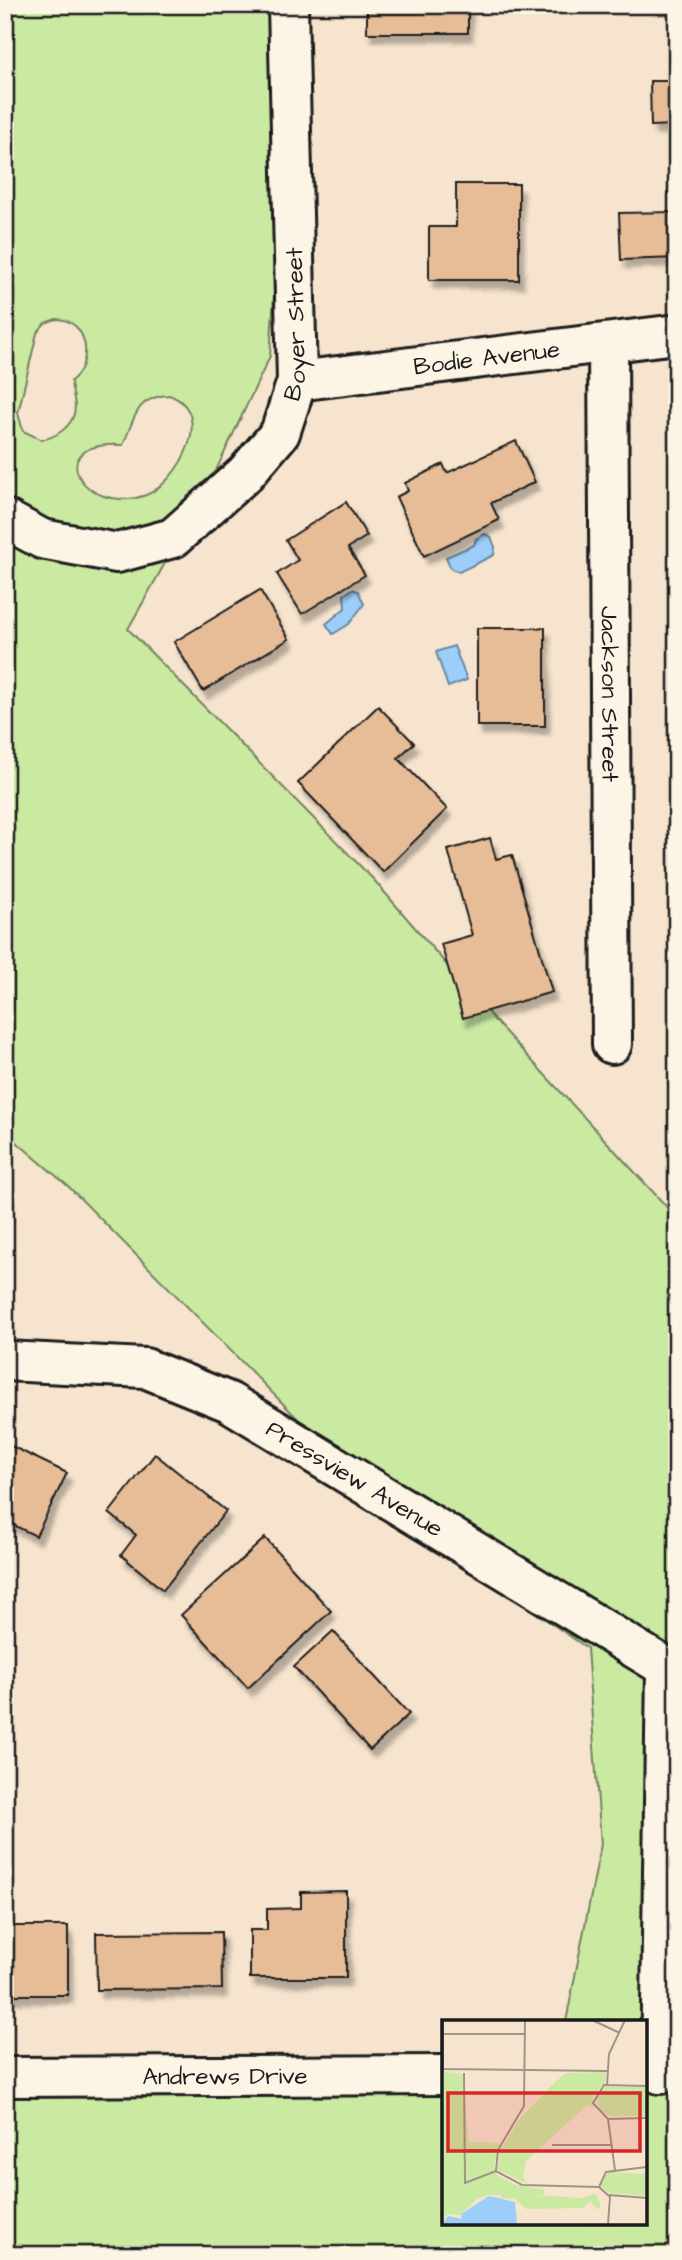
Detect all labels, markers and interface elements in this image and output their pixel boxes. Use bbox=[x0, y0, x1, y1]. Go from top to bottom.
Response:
street label: Boyer Street bbox=[276, 247, 316, 406]
street label: Bodie Avenue bbox=[412, 333, 562, 384]
street label: Jackson Street bbox=[591, 606, 627, 782]
street label: Pressview Avenue bbox=[259, 1412, 449, 1546]
inset map bbox=[442, 2020, 647, 2225]
street label: Andrews Drive bbox=[142, 2060, 308, 2094]

